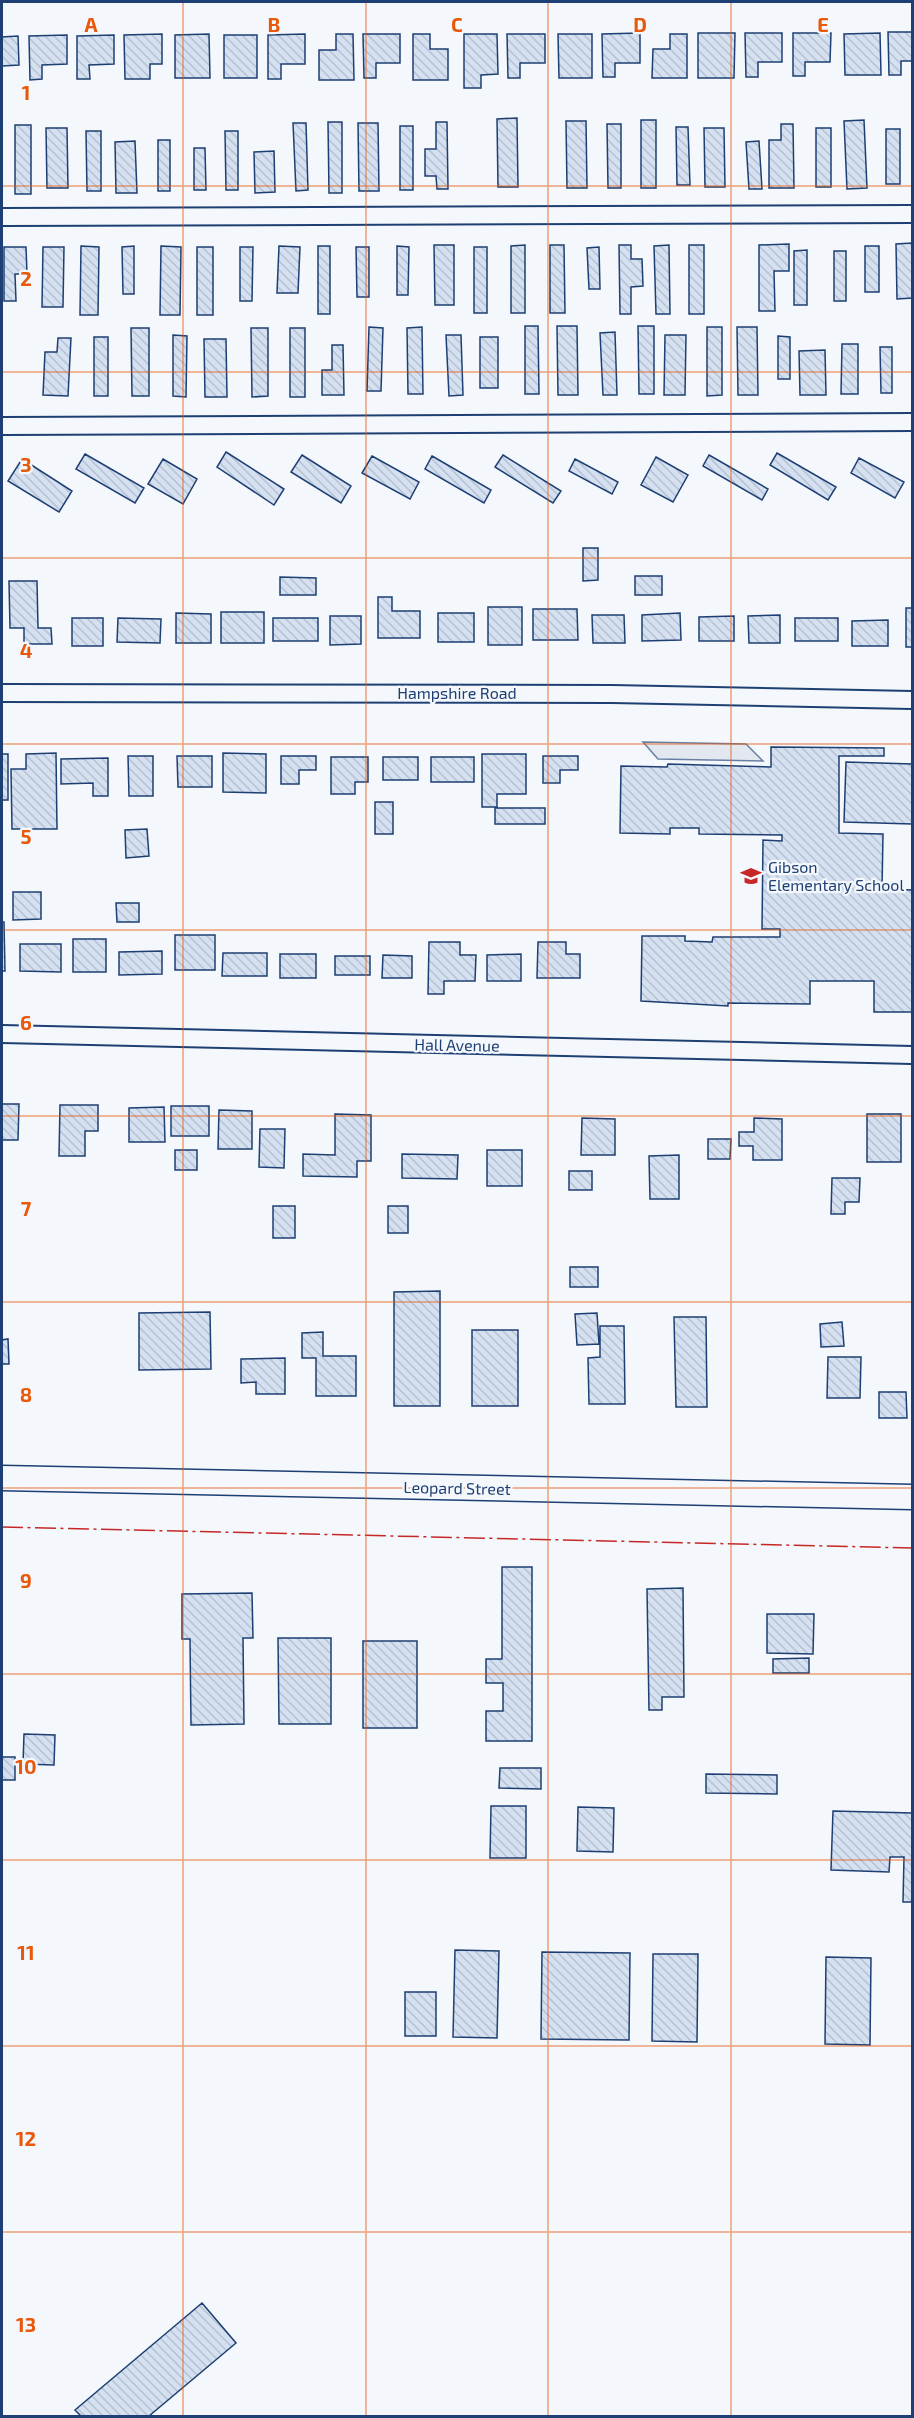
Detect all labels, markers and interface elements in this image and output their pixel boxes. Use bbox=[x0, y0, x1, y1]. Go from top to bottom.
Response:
text: A bbox=[84, 12, 98, 36]
text: B bbox=[268, 12, 280, 36]
text: C bbox=[451, 12, 463, 36]
text: D bbox=[633, 12, 647, 36]
text: E bbox=[817, 12, 829, 36]
text: 1 bbox=[22, 80, 30, 104]
text: 2 bbox=[20, 266, 32, 290]
text: 3 bbox=[20, 452, 32, 476]
text: 4 bbox=[20, 638, 33, 662]
street label: Hampshire Road bbox=[397, 683, 517, 702]
text: 5 bbox=[20, 824, 32, 848]
place label: Gibson Elementary School bbox=[768, 857, 904, 894]
school or university icon: Gibson Elementary School bbox=[739, 864, 763, 888]
text: 6 bbox=[20, 1010, 32, 1034]
street label: Hall Avenue bbox=[414, 1034, 500, 1055]
text: 7 bbox=[21, 1196, 32, 1220]
text: 8 bbox=[20, 1382, 32, 1406]
street label: Leopard Street bbox=[403, 1477, 511, 1498]
text: 9 bbox=[20, 1568, 32, 1592]
text: 10 bbox=[15, 1754, 37, 1778]
text: 11 bbox=[17, 1940, 35, 1964]
text: 12 bbox=[16, 2126, 36, 2150]
text: 13 bbox=[16, 2312, 36, 2336]

